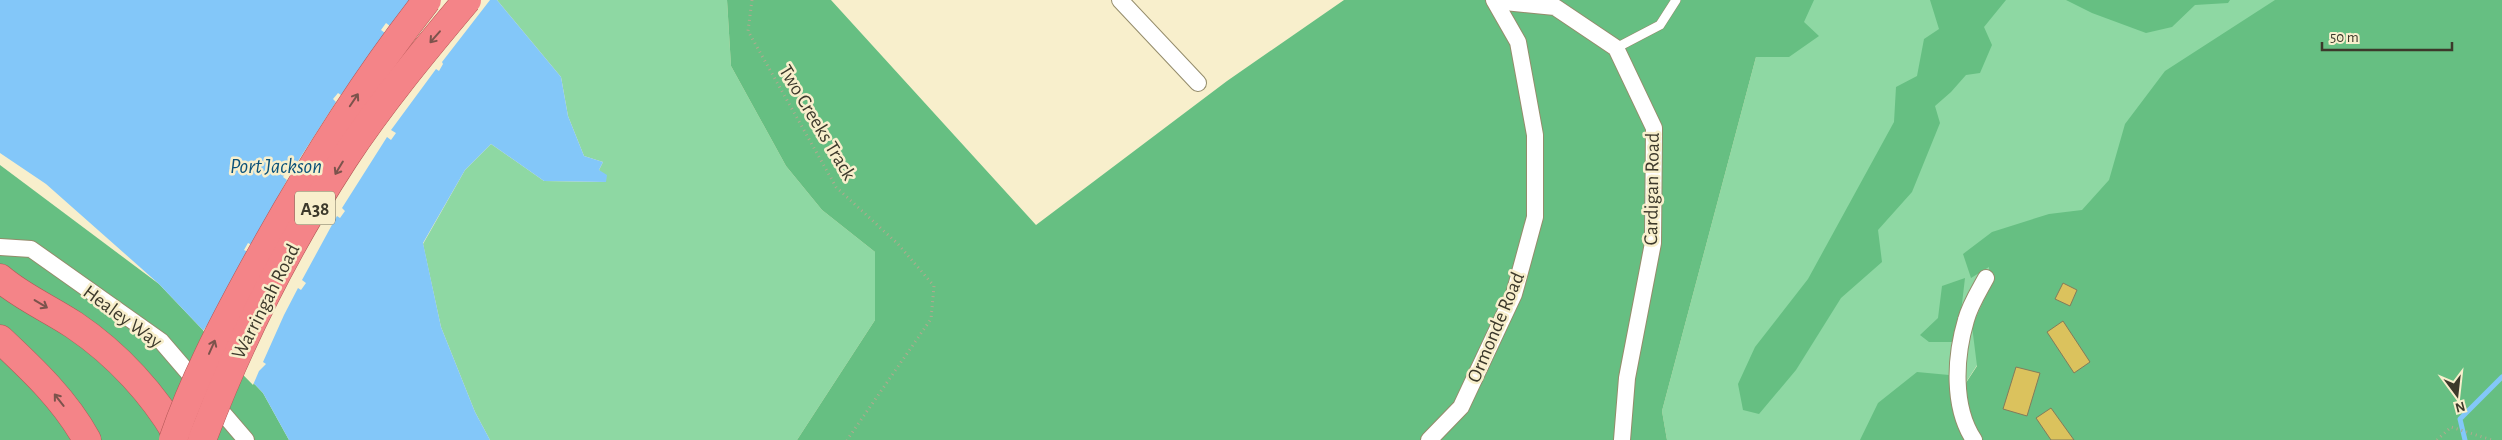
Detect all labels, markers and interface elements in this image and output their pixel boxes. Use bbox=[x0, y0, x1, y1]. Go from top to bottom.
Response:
scale bar bbox=[2322, 20, 2452, 52]
one-way arrow bbox=[430, 30, 441, 43]
text: 50 m bbox=[2330, 30, 2359, 45]
street label: Two Creeks Track bbox=[775, 62, 859, 184]
one-way arrow bbox=[349, 93, 359, 107]
street label: Cardigan Road bbox=[1641, 132, 1663, 246]
water label: Port Jackson bbox=[230, 156, 322, 177]
one-way arrow bbox=[333, 160, 343, 174]
road number: A38 bbox=[295, 192, 335, 224]
street label: Warringah Road bbox=[228, 241, 303, 362]
street label: Ormonde Road bbox=[1464, 269, 1528, 385]
street label: Healey Way bbox=[79, 282, 166, 352]
one-way arrow bbox=[33, 299, 47, 309]
one-way arrow bbox=[208, 340, 217, 355]
north arrow bbox=[2432, 370, 2482, 420]
one-way arrow bbox=[54, 394, 65, 407]
text: N bbox=[2454, 399, 2467, 415]

